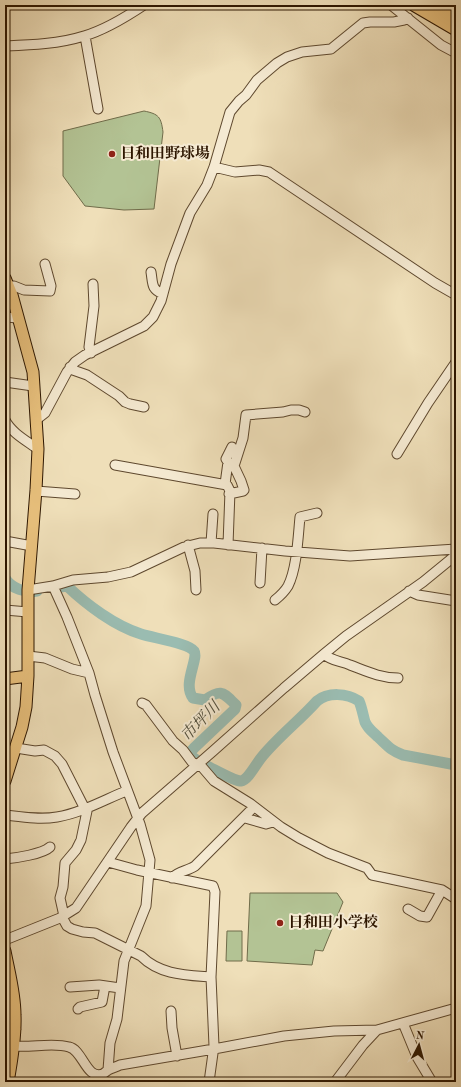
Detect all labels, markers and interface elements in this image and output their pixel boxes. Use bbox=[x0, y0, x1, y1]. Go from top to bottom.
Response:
place label: 日和田野球場 bbox=[120, 145, 210, 162]
marker: 日和田野球場 bbox=[107, 149, 117, 159]
water label: 市坪川 bbox=[177, 696, 225, 745]
place label: 日和田小学校 bbox=[288, 914, 378, 931]
marker: 日和田小学校 bbox=[275, 918, 285, 928]
north arrow bbox=[399, 1025, 439, 1065]
text: N bbox=[415, 1031, 425, 1043]

